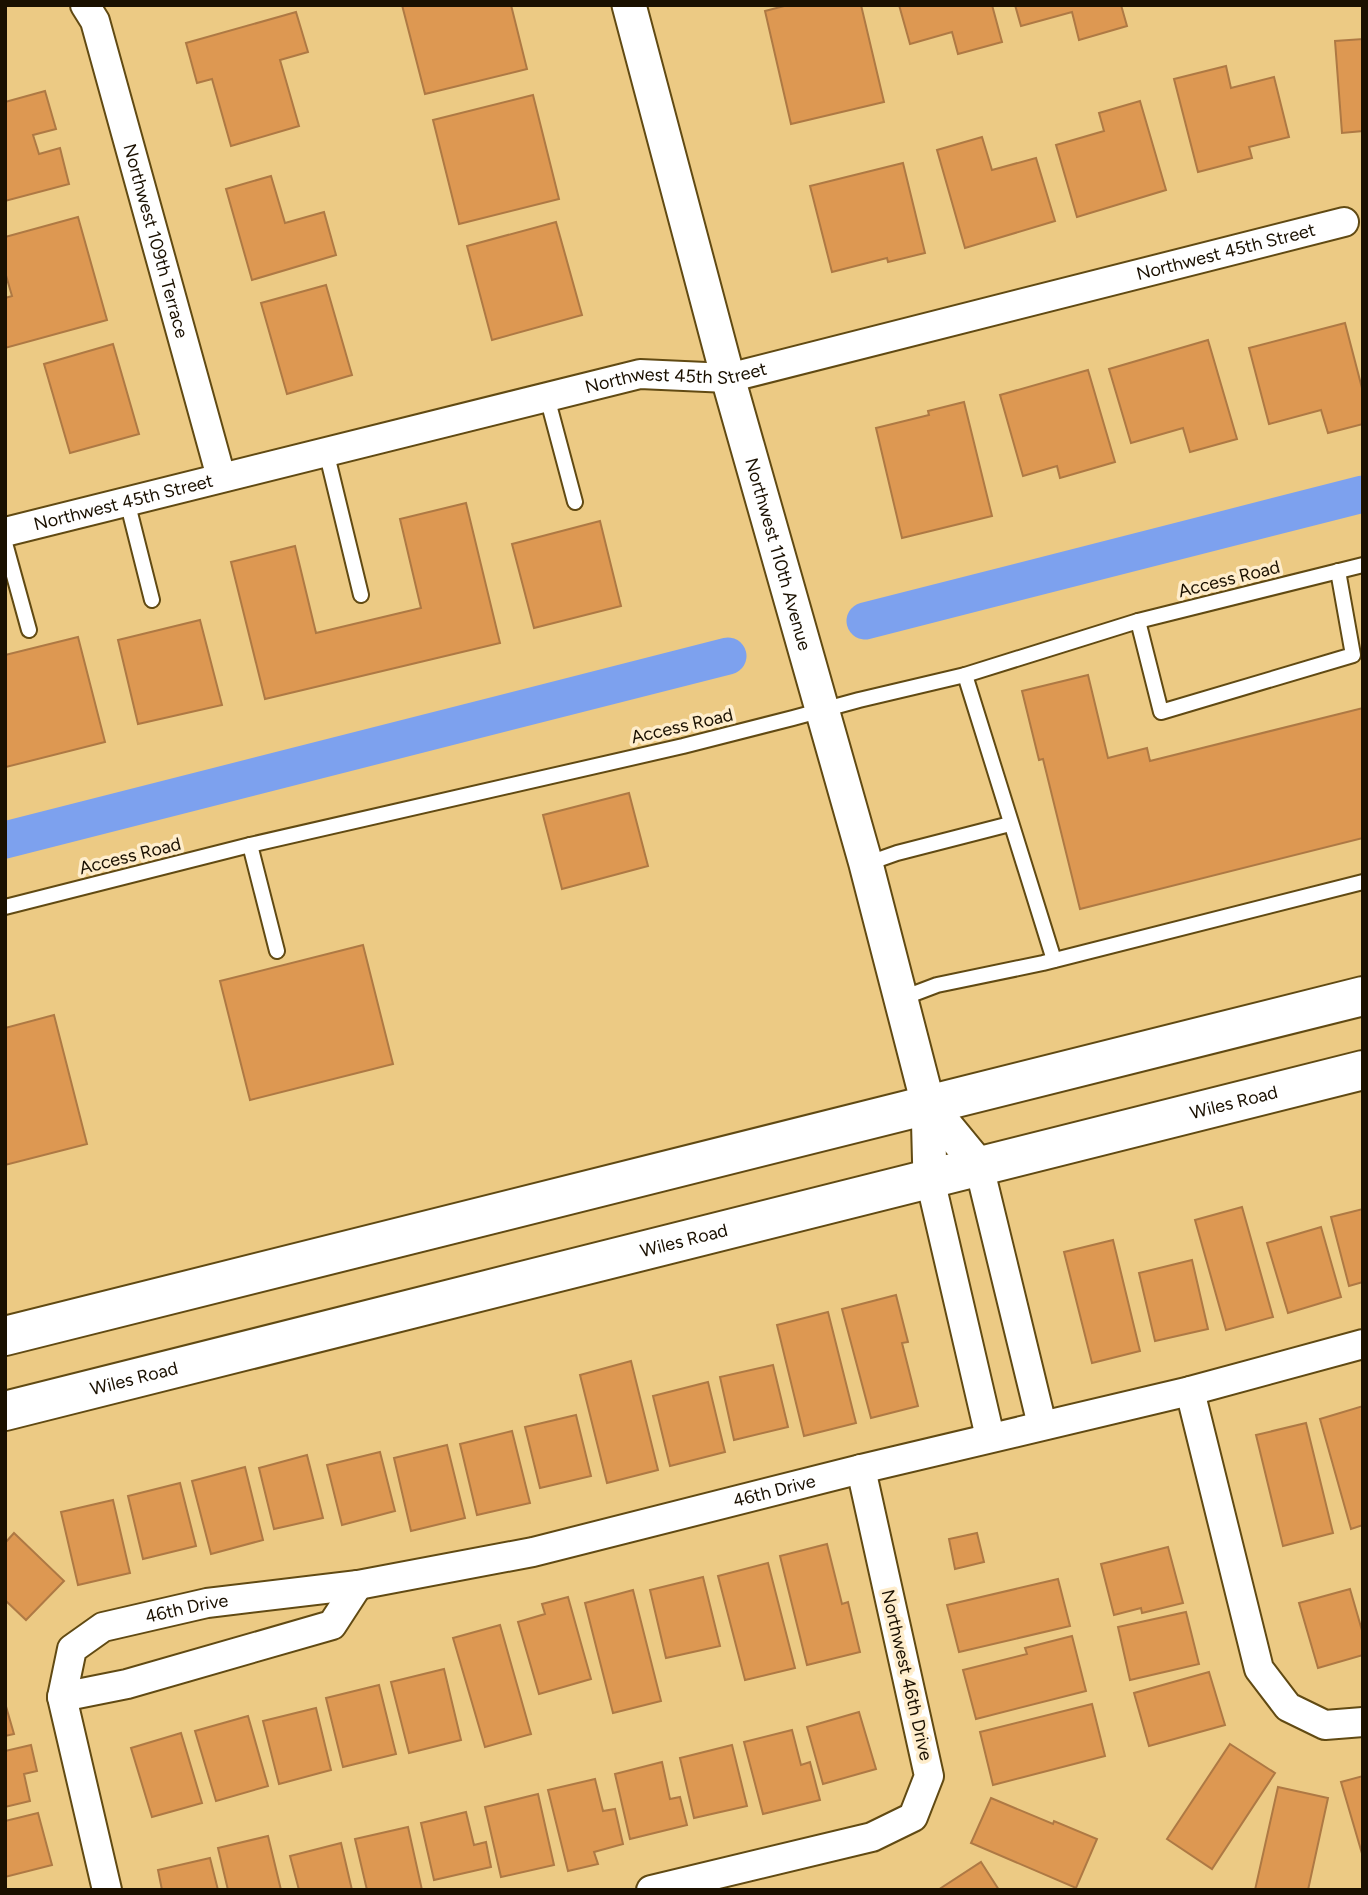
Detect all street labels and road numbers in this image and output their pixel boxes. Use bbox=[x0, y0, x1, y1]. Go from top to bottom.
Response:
street label: Northwest 109th Terrace bbox=[118, 141, 193, 341]
street label: Northwest 45th Street bbox=[1134, 219, 1318, 285]
street label: Northwest 45th Street bbox=[583, 358, 769, 398]
street label: Northwest 110th Avenue bbox=[740, 455, 816, 653]
street label: Northwest 45th Street bbox=[32, 470, 215, 535]
street label: Access Road bbox=[1176, 556, 1282, 602]
street label: Access Road bbox=[629, 704, 735, 748]
street label: Access Road bbox=[77, 833, 183, 879]
street label: Wiles Road bbox=[1188, 1081, 1280, 1124]
street label: Wiles Road bbox=[638, 1219, 730, 1262]
street label: Wiles Road bbox=[88, 1357, 180, 1400]
street label: 46th Drive bbox=[731, 1470, 818, 1512]
street label: Northwest 46th Drive bbox=[877, 1587, 937, 1763]
street label: 46th Drive bbox=[143, 1590, 230, 1628]

